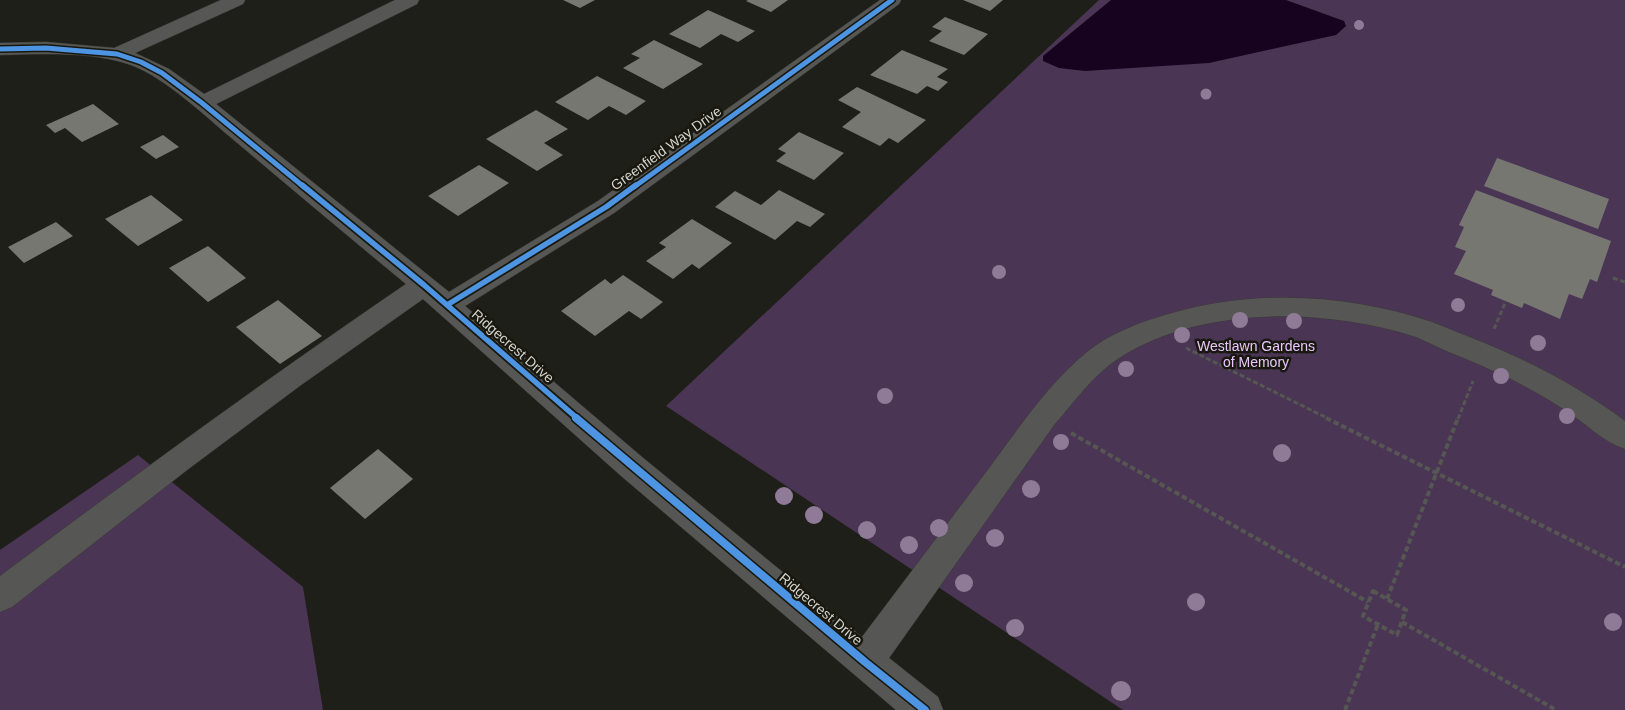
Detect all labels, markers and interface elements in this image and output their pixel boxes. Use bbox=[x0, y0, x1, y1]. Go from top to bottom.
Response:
street label: Greenfield Way Drive bbox=[608, 102, 724, 193]
street label: Ridgecrest Drive bbox=[469, 306, 557, 386]
park label: Westlawn Gardens of Memory bbox=[1197, 338, 1315, 370]
street label: Ridgecrest Drive bbox=[776, 570, 866, 649]

